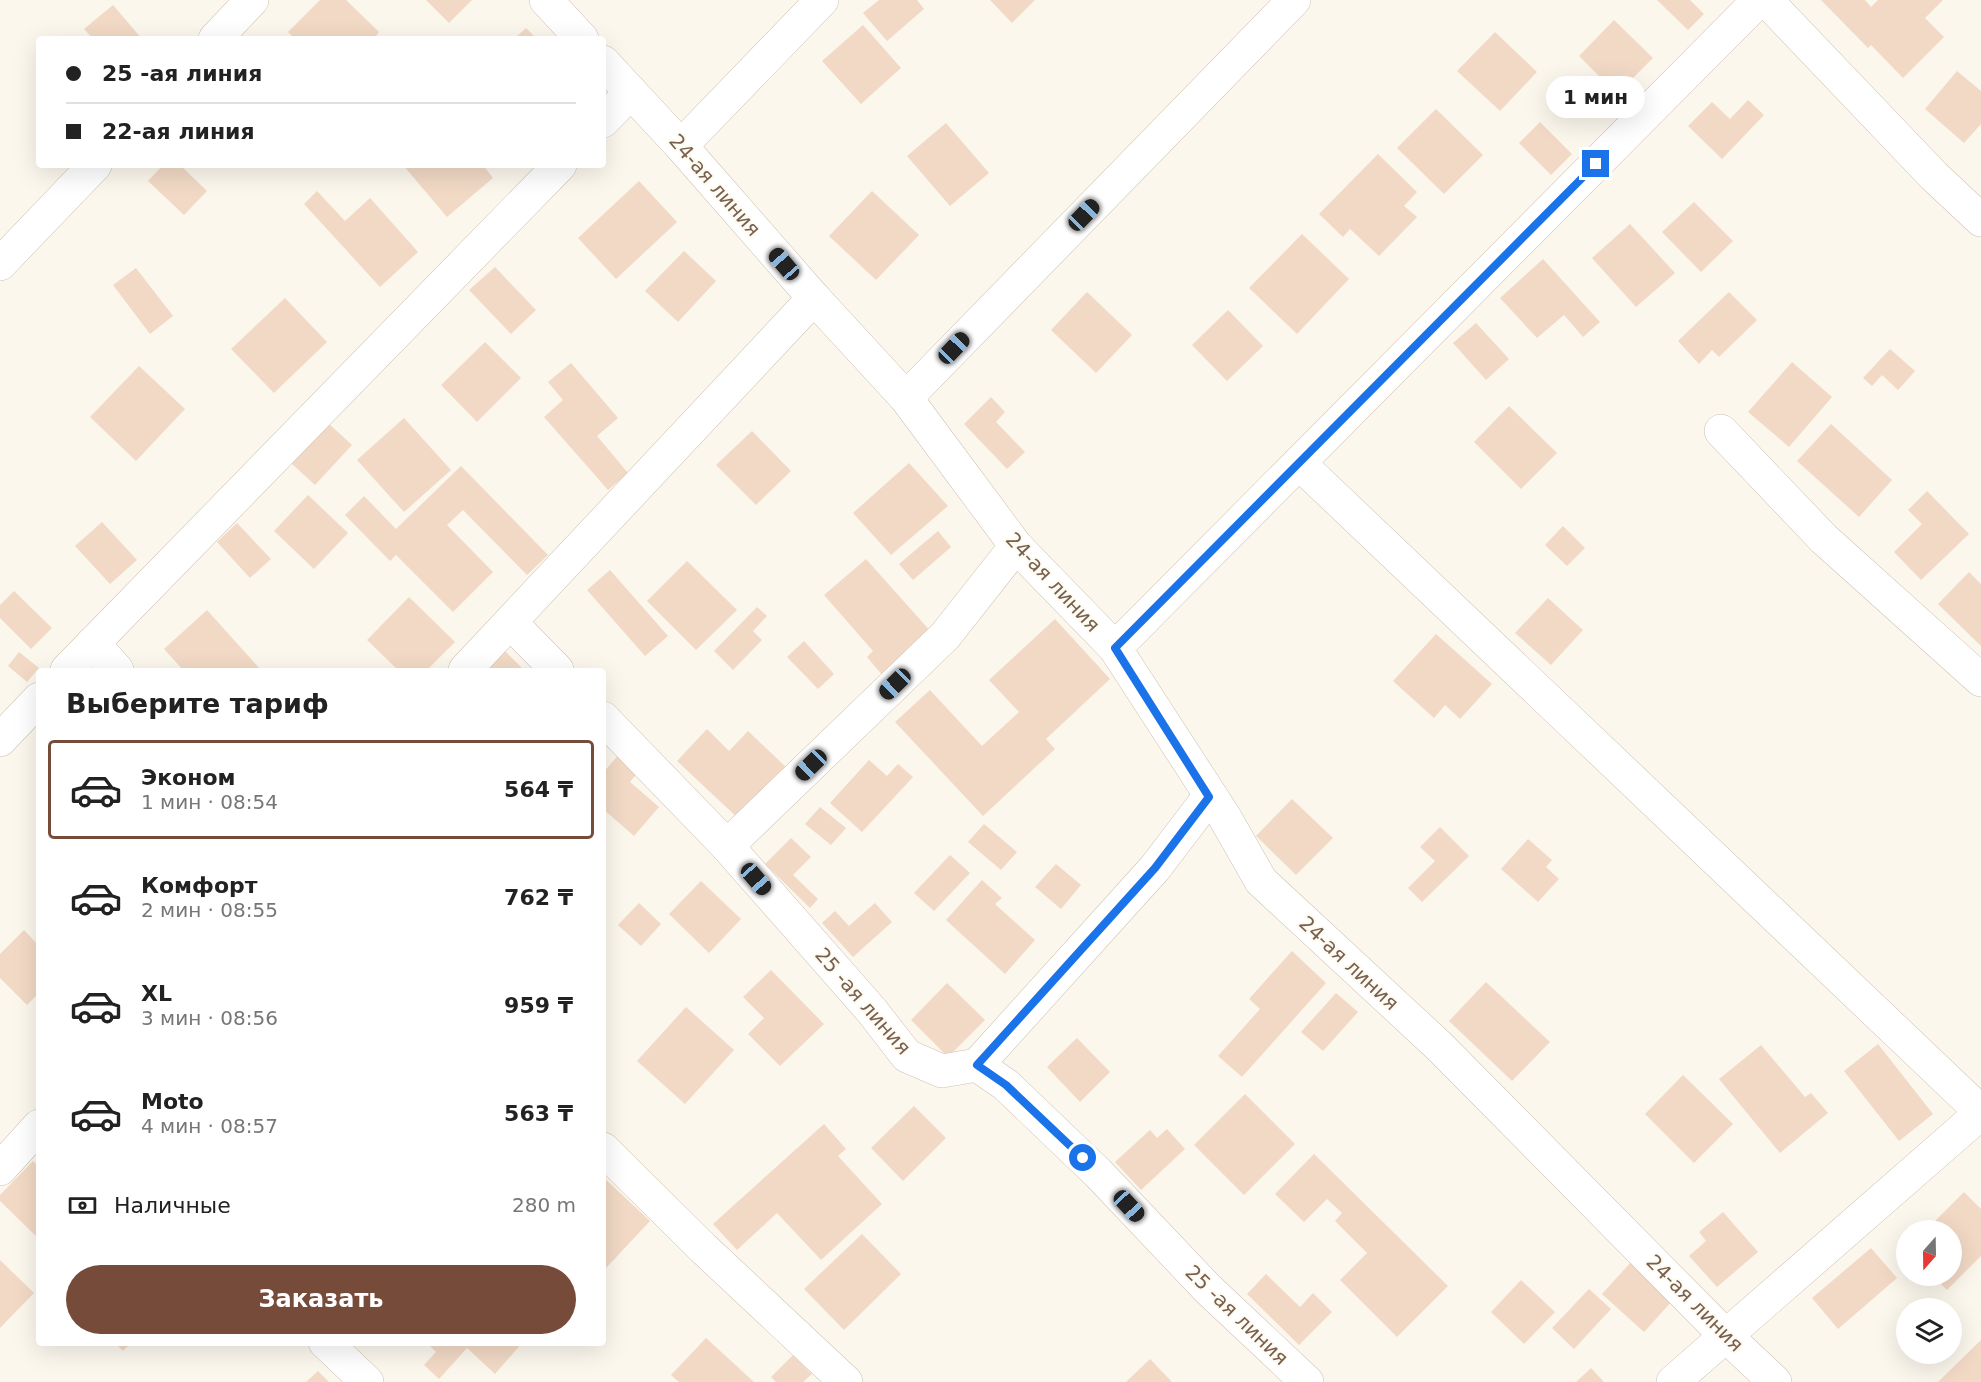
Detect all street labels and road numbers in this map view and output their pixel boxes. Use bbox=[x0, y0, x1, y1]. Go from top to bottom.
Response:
street label: 24-ая линия bbox=[664, 129, 766, 241]
street label: 24-ая линия bbox=[1001, 527, 1105, 637]
street label: 24-ая линия bbox=[1294, 911, 1404, 1015]
street label: 25 -ая линия bbox=[810, 943, 916, 1059]
street label: 24-ая линия bbox=[1642, 1250, 1748, 1356]
street label: 25 -ая линия bbox=[1181, 1260, 1293, 1370]

